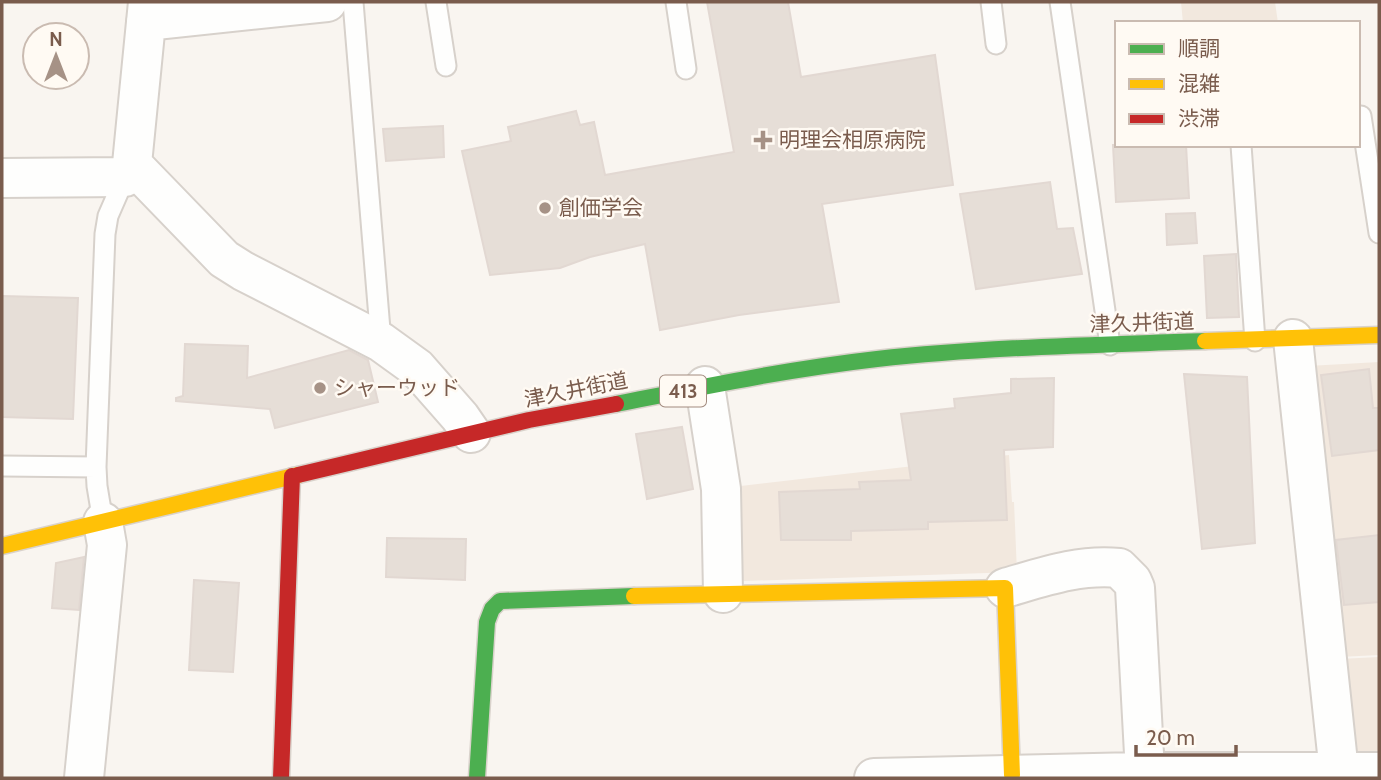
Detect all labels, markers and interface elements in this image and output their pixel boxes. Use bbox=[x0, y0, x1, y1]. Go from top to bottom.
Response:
north arrow bbox=[21, 21, 91, 91]
legend bbox=[1115, 21, 1360, 147]
text: N bbox=[49, 28, 63, 51]
text: 順調 bbox=[1178, 36, 1220, 61]
text: 混雑 bbox=[1178, 71, 1220, 96]
text: 渋滞 bbox=[1178, 106, 1220, 131]
place label: 明理会相原病院 bbox=[779, 127, 926, 152]
marker: 明理会相原病院 bbox=[753, 130, 773, 150]
place label: 創価学会 bbox=[559, 195, 643, 220]
marker: 創価学会 bbox=[537, 200, 553, 216]
street label: 津久井街道 bbox=[1089, 308, 1195, 337]
street label: 津久井街道 bbox=[522, 367, 630, 412]
place label: シャーウッド bbox=[334, 375, 460, 400]
road number: 413 bbox=[660, 376, 706, 406]
marker: シャーウッド bbox=[312, 380, 328, 396]
scale bar bbox=[1136, 714, 1236, 758]
text: 20 m bbox=[1146, 725, 1195, 750]

